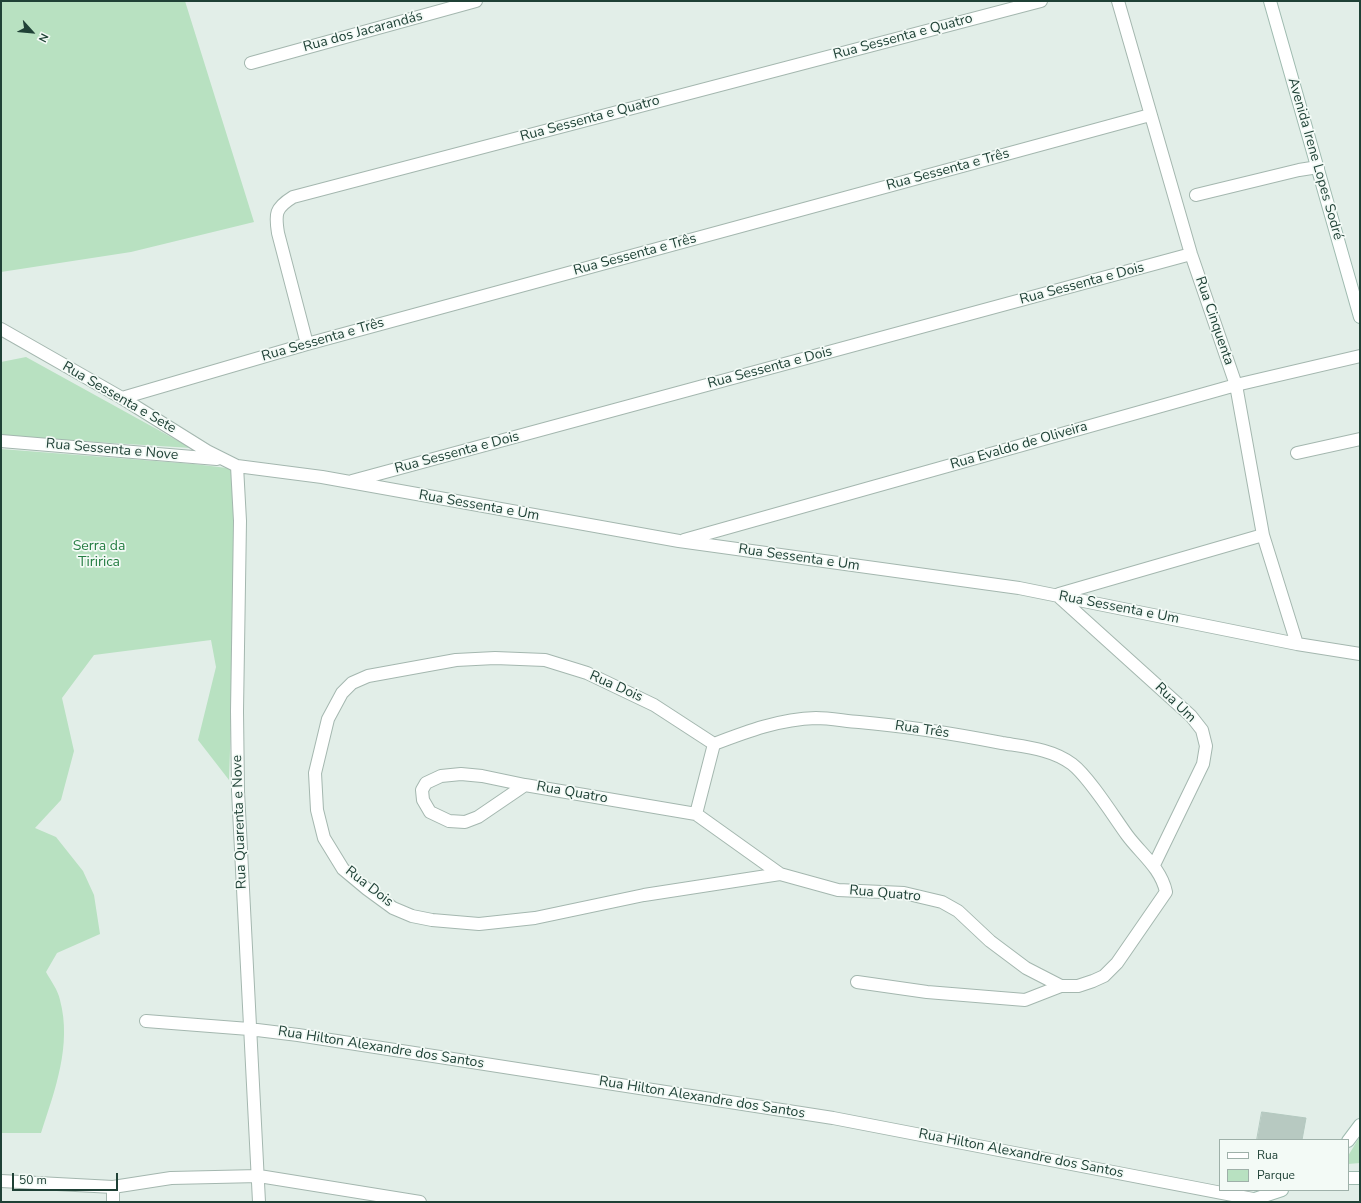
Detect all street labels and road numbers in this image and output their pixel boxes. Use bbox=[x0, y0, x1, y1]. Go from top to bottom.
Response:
street label: Rua dos Jacarandás bbox=[301, 8, 425, 56]
street label: Rua Sessenta e Quatro bbox=[831, 10, 975, 64]
street label: Avenida Irene Lopes Sodré bbox=[1284, 76, 1346, 242]
street label: Rua Sessenta e Quatro bbox=[518, 92, 662, 146]
street label: Rua Sessenta e Três bbox=[885, 146, 1011, 194]
street label: Rua Sessenta e Três bbox=[572, 231, 698, 279]
street label: Rua Sessenta e Dois bbox=[1018, 259, 1146, 309]
street label: Rua Cinquenta bbox=[1191, 274, 1237, 368]
street label: Rua Sessenta e Três bbox=[260, 314, 386, 366]
street label: Rua Sessenta e Dois bbox=[706, 343, 834, 393]
street label: Rua Sessenta e Sete bbox=[59, 359, 179, 437]
street label: Rua Evaldo de Oliveira bbox=[948, 418, 1090, 474]
street label: Rua Sessenta e Dois bbox=[393, 428, 521, 478]
street label: Rua Sessenta e Nove bbox=[45, 436, 179, 464]
street label: Rua Sessenta e Um bbox=[417, 487, 541, 525]
street label: Rua Sessenta e Um bbox=[737, 541, 861, 575]
street label: Rua Sessenta e Um bbox=[1057, 588, 1181, 628]
street label: Rua Dois bbox=[587, 668, 645, 706]
street label: Rua Um bbox=[1151, 679, 1199, 727]
street label: Rua Três bbox=[894, 718, 950, 742]
street label: Rua Quarenta e Nove bbox=[229, 755, 251, 889]
street label: Rua Quatro bbox=[535, 778, 609, 808]
street label: Rua Dois bbox=[342, 863, 396, 911]
street label: Rua Quatro bbox=[848, 883, 922, 905]
street label: Rua Hilton Alexandre dos Santos bbox=[277, 1023, 485, 1073]
street label: Rua Hilton Alexandre dos Santos bbox=[598, 1073, 806, 1123]
street label: Rua Hilton Alexandre dos Santos bbox=[917, 1126, 1125, 1182]

